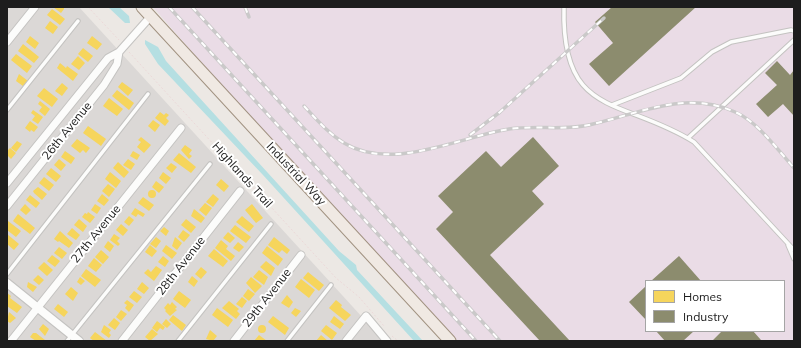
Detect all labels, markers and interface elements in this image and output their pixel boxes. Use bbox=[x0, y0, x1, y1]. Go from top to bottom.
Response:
street label: 26th Avenue bbox=[39, 99, 95, 163]
street label: Highlands Trail bbox=[209, 139, 275, 211]
street label: Industrial Way bbox=[263, 139, 329, 209]
street label: 27th Avenue bbox=[68, 202, 124, 266]
street label: 28th Avenue bbox=[154, 234, 208, 298]
street label: 29th Avenue bbox=[240, 266, 294, 330]
legend bbox=[645, 280, 785, 332]
text: Homes bbox=[683, 289, 722, 304]
text: Industry bbox=[683, 309, 728, 324]

